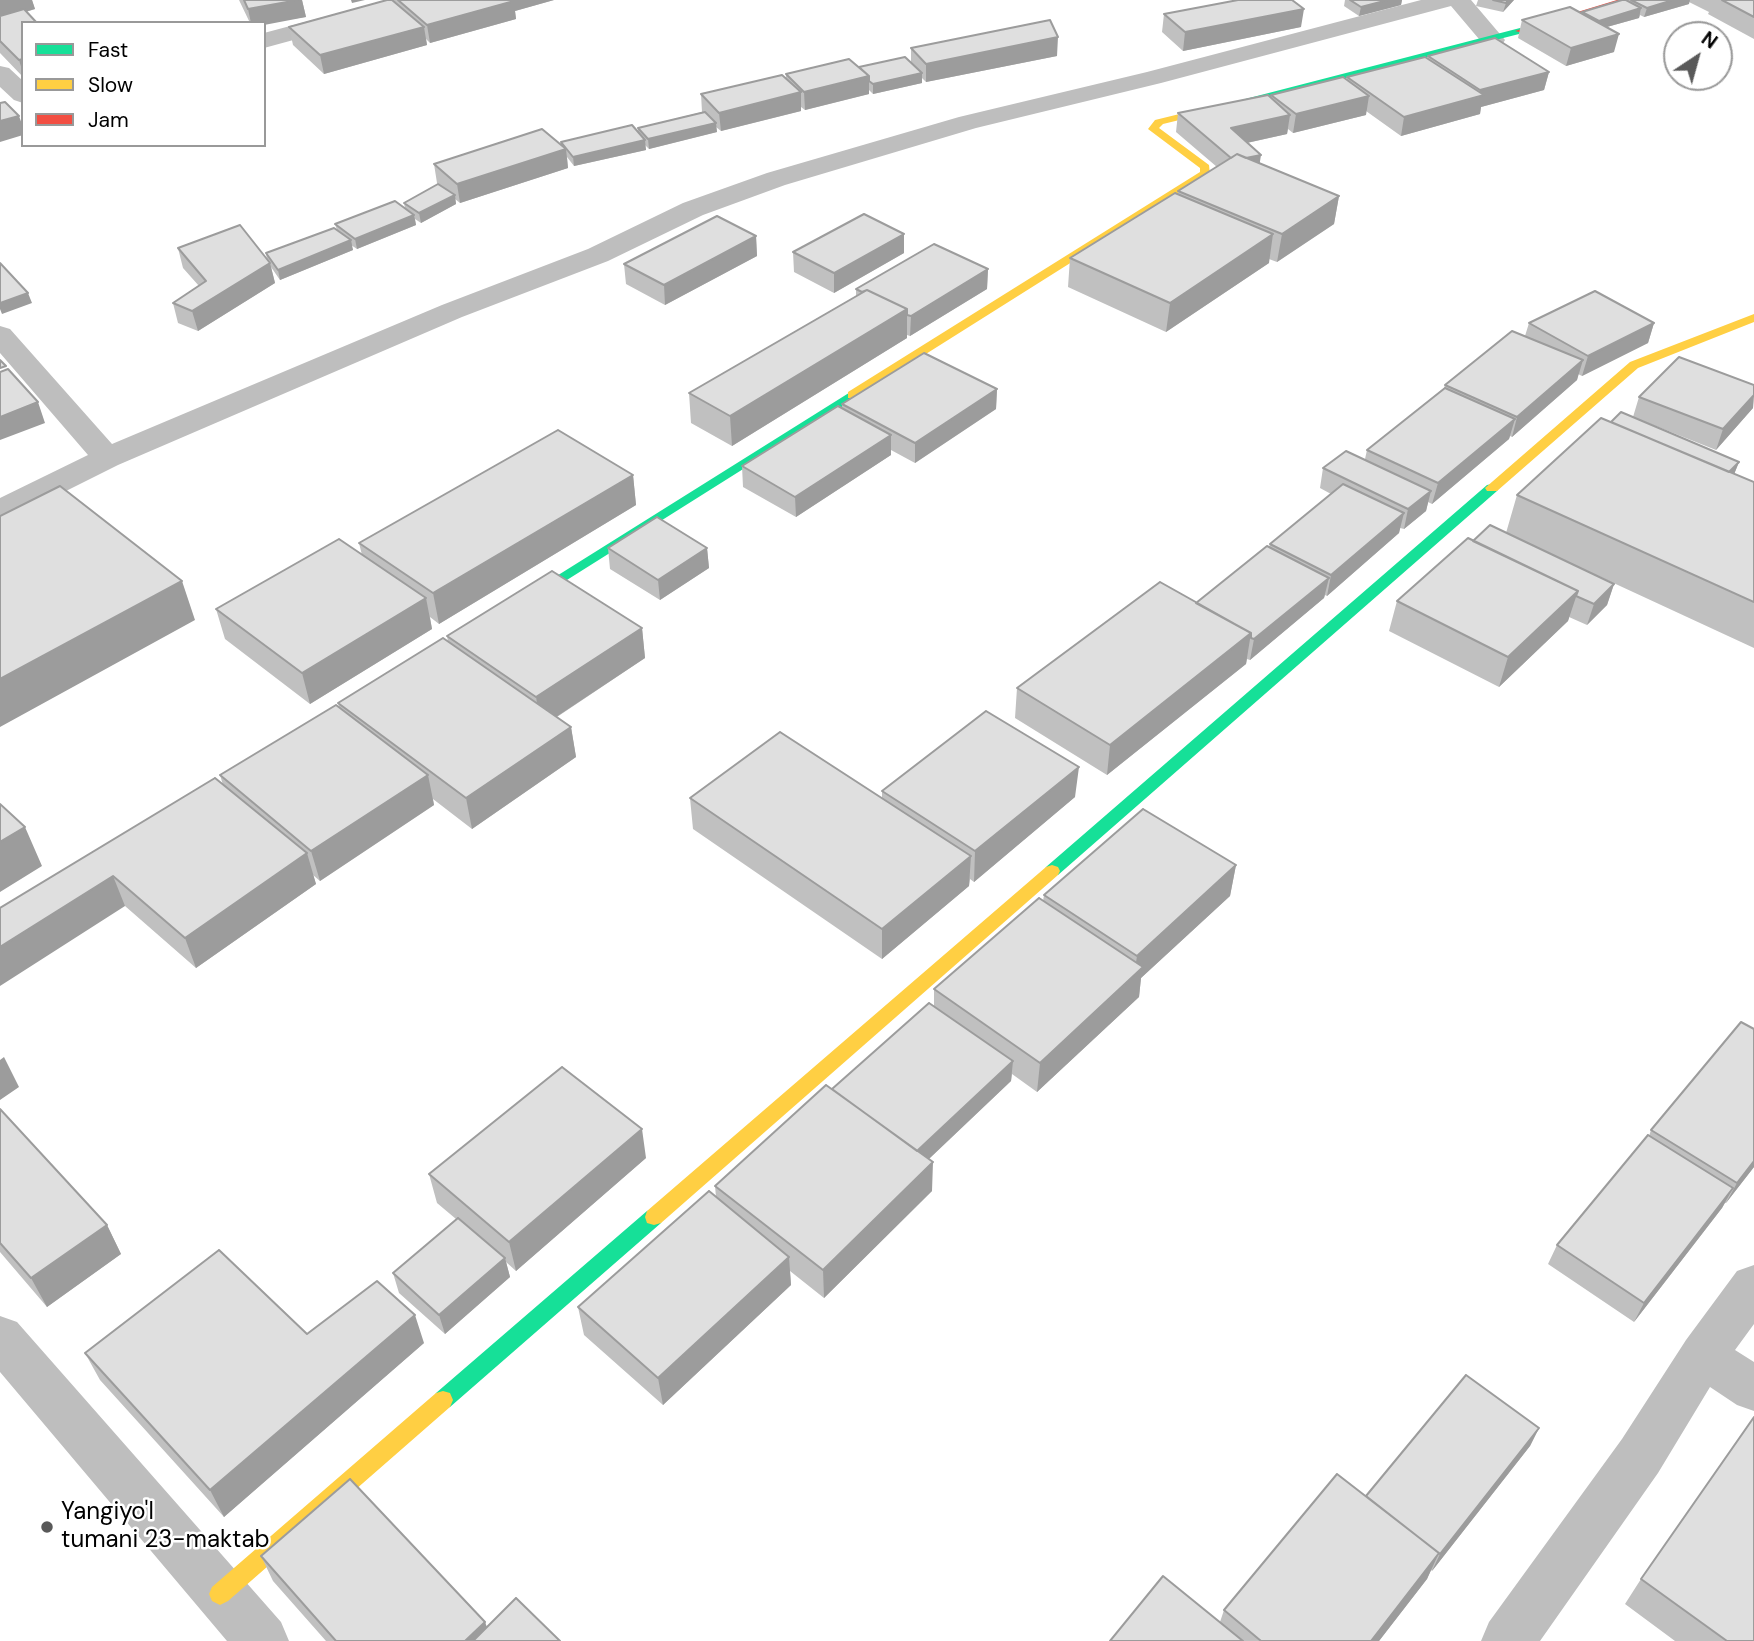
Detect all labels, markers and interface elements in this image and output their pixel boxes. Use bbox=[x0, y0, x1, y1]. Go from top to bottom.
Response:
legend bbox=[21, 21, 266, 147]
north arrow bbox=[1663, 21, 1733, 91]
text: N bbox=[1697, 26, 1722, 54]
text: Fast bbox=[88, 36, 128, 64]
text: Slow bbox=[88, 71, 133, 99]
text: Jam bbox=[88, 106, 129, 134]
place label: Yangiyo'l tumani 23-maktab bbox=[61, 1499, 270, 1555]
marker: Yangiyo'l tumani 23-maktab bbox=[39, 1519, 55, 1535]

